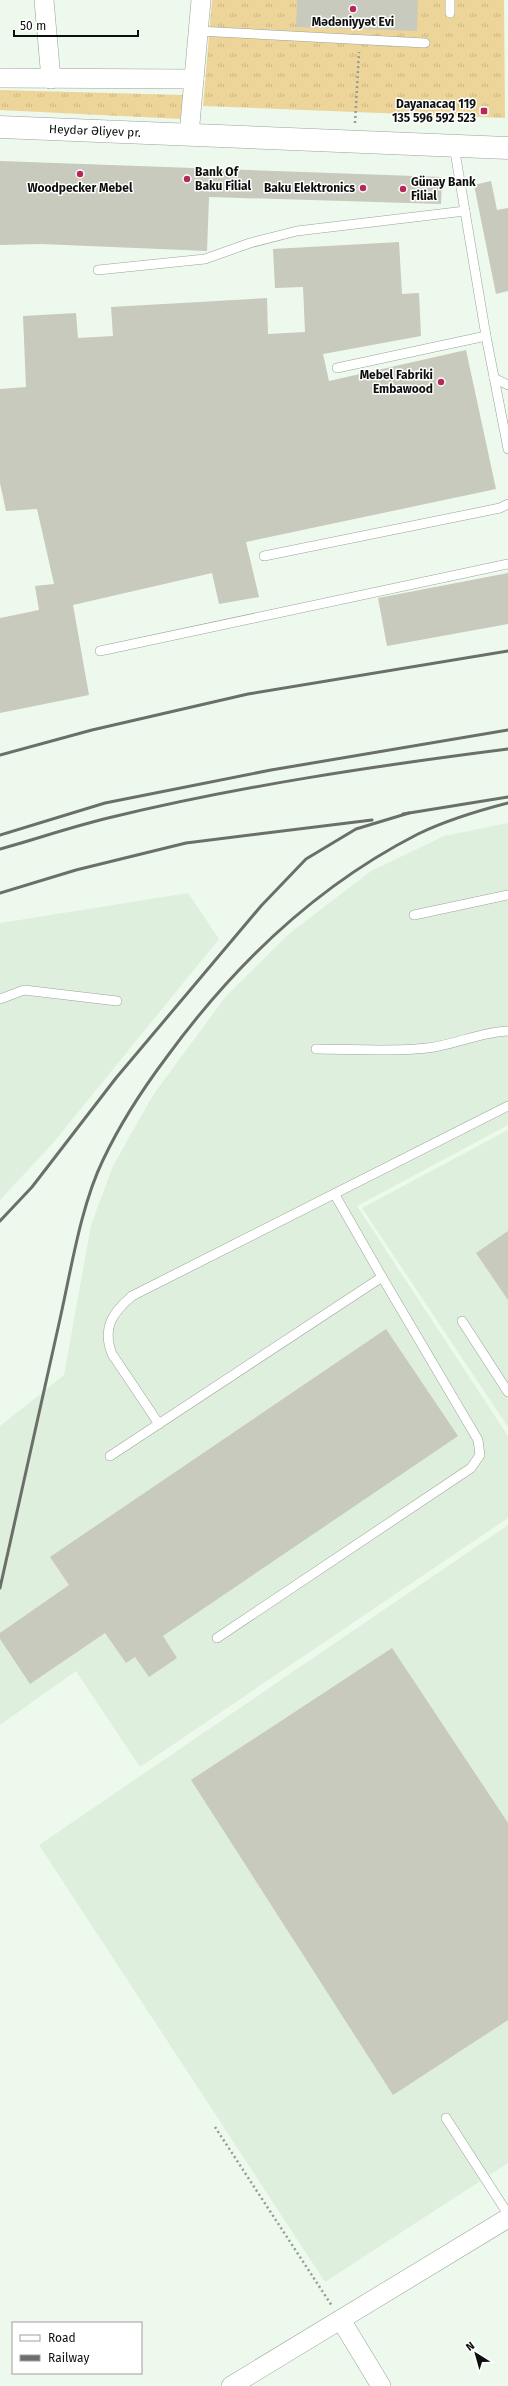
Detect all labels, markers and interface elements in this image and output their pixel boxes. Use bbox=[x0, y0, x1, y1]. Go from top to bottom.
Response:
marker: Mədəniyyət Evi bbox=[348, 4, 358, 14]
scale bar bbox=[14, 12, 138, 38]
place label: Mədəniyyət Evi bbox=[312, 15, 394, 29]
text: 50 m bbox=[20, 19, 46, 33]
place label: Dayanacaq 119 135 596 592 523 bbox=[392, 97, 476, 125]
marker: Dayanacaq 119 135 596 592 523 bbox=[479, 106, 489, 116]
street label: Heydər Əliyev pr. bbox=[49, 122, 141, 140]
place label: Bank Of Baku Filial bbox=[195, 165, 251, 193]
marker: Woodpecker Mebel bbox=[75, 169, 85, 179]
marker: Bank Of Baku Filial bbox=[182, 174, 192, 184]
place label: Günay Bank Filial bbox=[411, 175, 476, 203]
place label: Woodpecker Mebel bbox=[28, 181, 133, 195]
place label: Baku Elektronics bbox=[264, 181, 355, 195]
marker: Baku Elektronics bbox=[358, 183, 368, 193]
marker: Günay Bank Filial bbox=[398, 184, 408, 194]
place label: Mebel Fabriki Embawood bbox=[360, 368, 433, 396]
marker: Mebel Fabriki Embawood bbox=[436, 377, 446, 387]
legend bbox=[12, 2322, 142, 2374]
text: Road bbox=[48, 2331, 76, 2345]
north arrow bbox=[456, 2334, 496, 2374]
text: N bbox=[463, 2339, 477, 2354]
text: Railway bbox=[48, 2351, 89, 2365]

